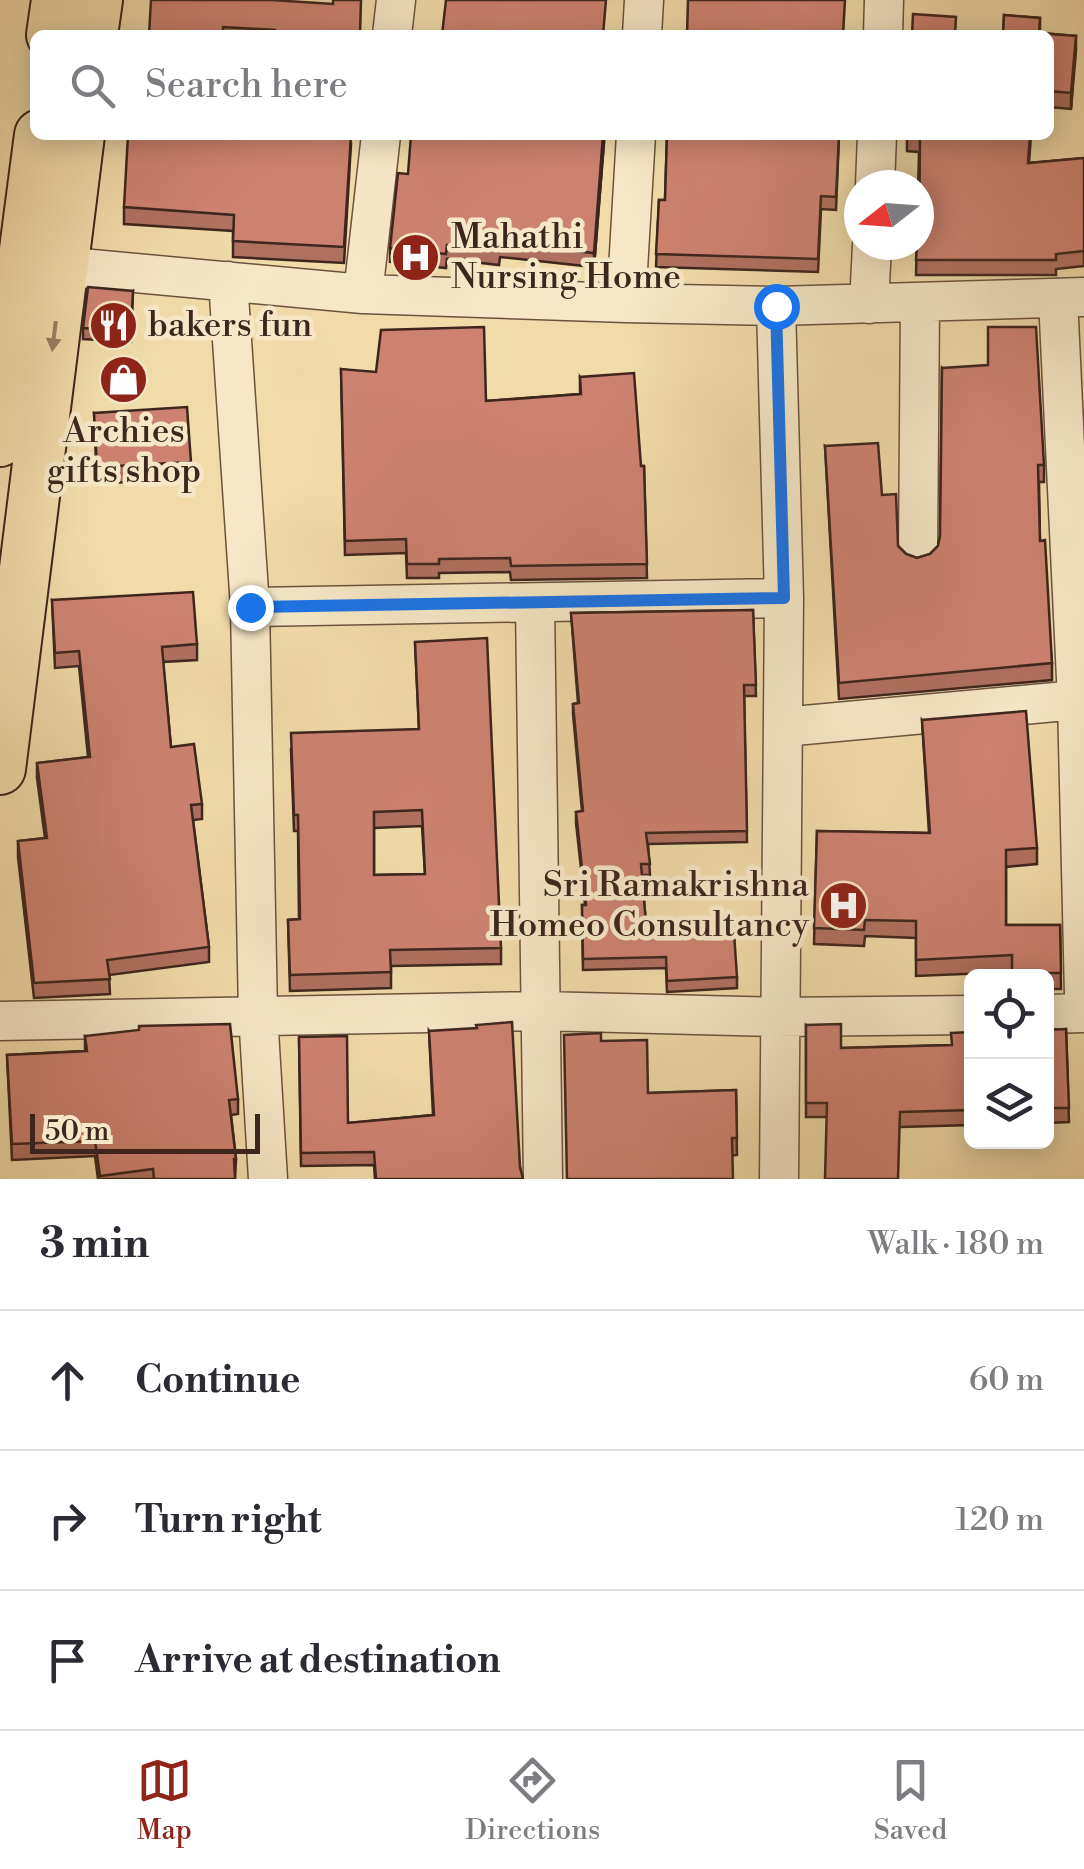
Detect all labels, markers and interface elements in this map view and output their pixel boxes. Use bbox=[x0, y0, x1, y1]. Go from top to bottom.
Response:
search box bbox=[30, 30, 1054, 140]
icon: search bbox=[65, 58, 120, 113]
text: Search here bbox=[145, 62, 348, 109]
north arrow bbox=[844, 170, 934, 260]
place label: Mahathi Nursing Home bbox=[451, 216, 681, 299]
hospital icon: Mahathi Nursing Home bbox=[390, 231, 442, 283]
route start bbox=[754, 284, 800, 330]
restaurant icon: bakers fun bbox=[87, 299, 139, 351]
place label: bakers fun bbox=[148, 304, 313, 347]
one-way arrow bbox=[46, 321, 62, 352]
shop icon: Archies gifts shop bbox=[98, 353, 150, 405]
place label: Archies gifts shop bbox=[47, 410, 201, 493]
route end bbox=[228, 585, 274, 631]
place label: Sri Ramakrishna Homeo Consultancy bbox=[490, 864, 810, 947]
hospital icon: Sri Ramakrishna Homeo Consultancy bbox=[818, 879, 870, 931]
map controls bbox=[964, 969, 1054, 1149]
button: locate bbox=[964, 969, 1054, 1059]
button: layers bbox=[964, 1059, 1054, 1149]
scale bar bbox=[30, 1109, 260, 1154]
text: 50 m bbox=[45, 1114, 109, 1149]
text: 3 min bbox=[40, 1218, 149, 1271]
text: Walk · 180 m bbox=[868, 1224, 1044, 1264]
icon: ahead bbox=[40, 1353, 95, 1408]
text: Continue bbox=[135, 1357, 300, 1404]
text: 60 m bbox=[969, 1360, 1044, 1400]
icon: right bbox=[40, 1493, 95, 1548]
text: Turn right bbox=[135, 1497, 321, 1544]
text: 120 m bbox=[955, 1500, 1044, 1540]
icon: arrive bbox=[40, 1633, 95, 1688]
text: Arrive at destination bbox=[135, 1637, 501, 1684]
tab: Map bbox=[137, 1753, 192, 1848]
tab: Directions bbox=[465, 1753, 600, 1848]
tab: Saved bbox=[874, 1753, 947, 1848]

